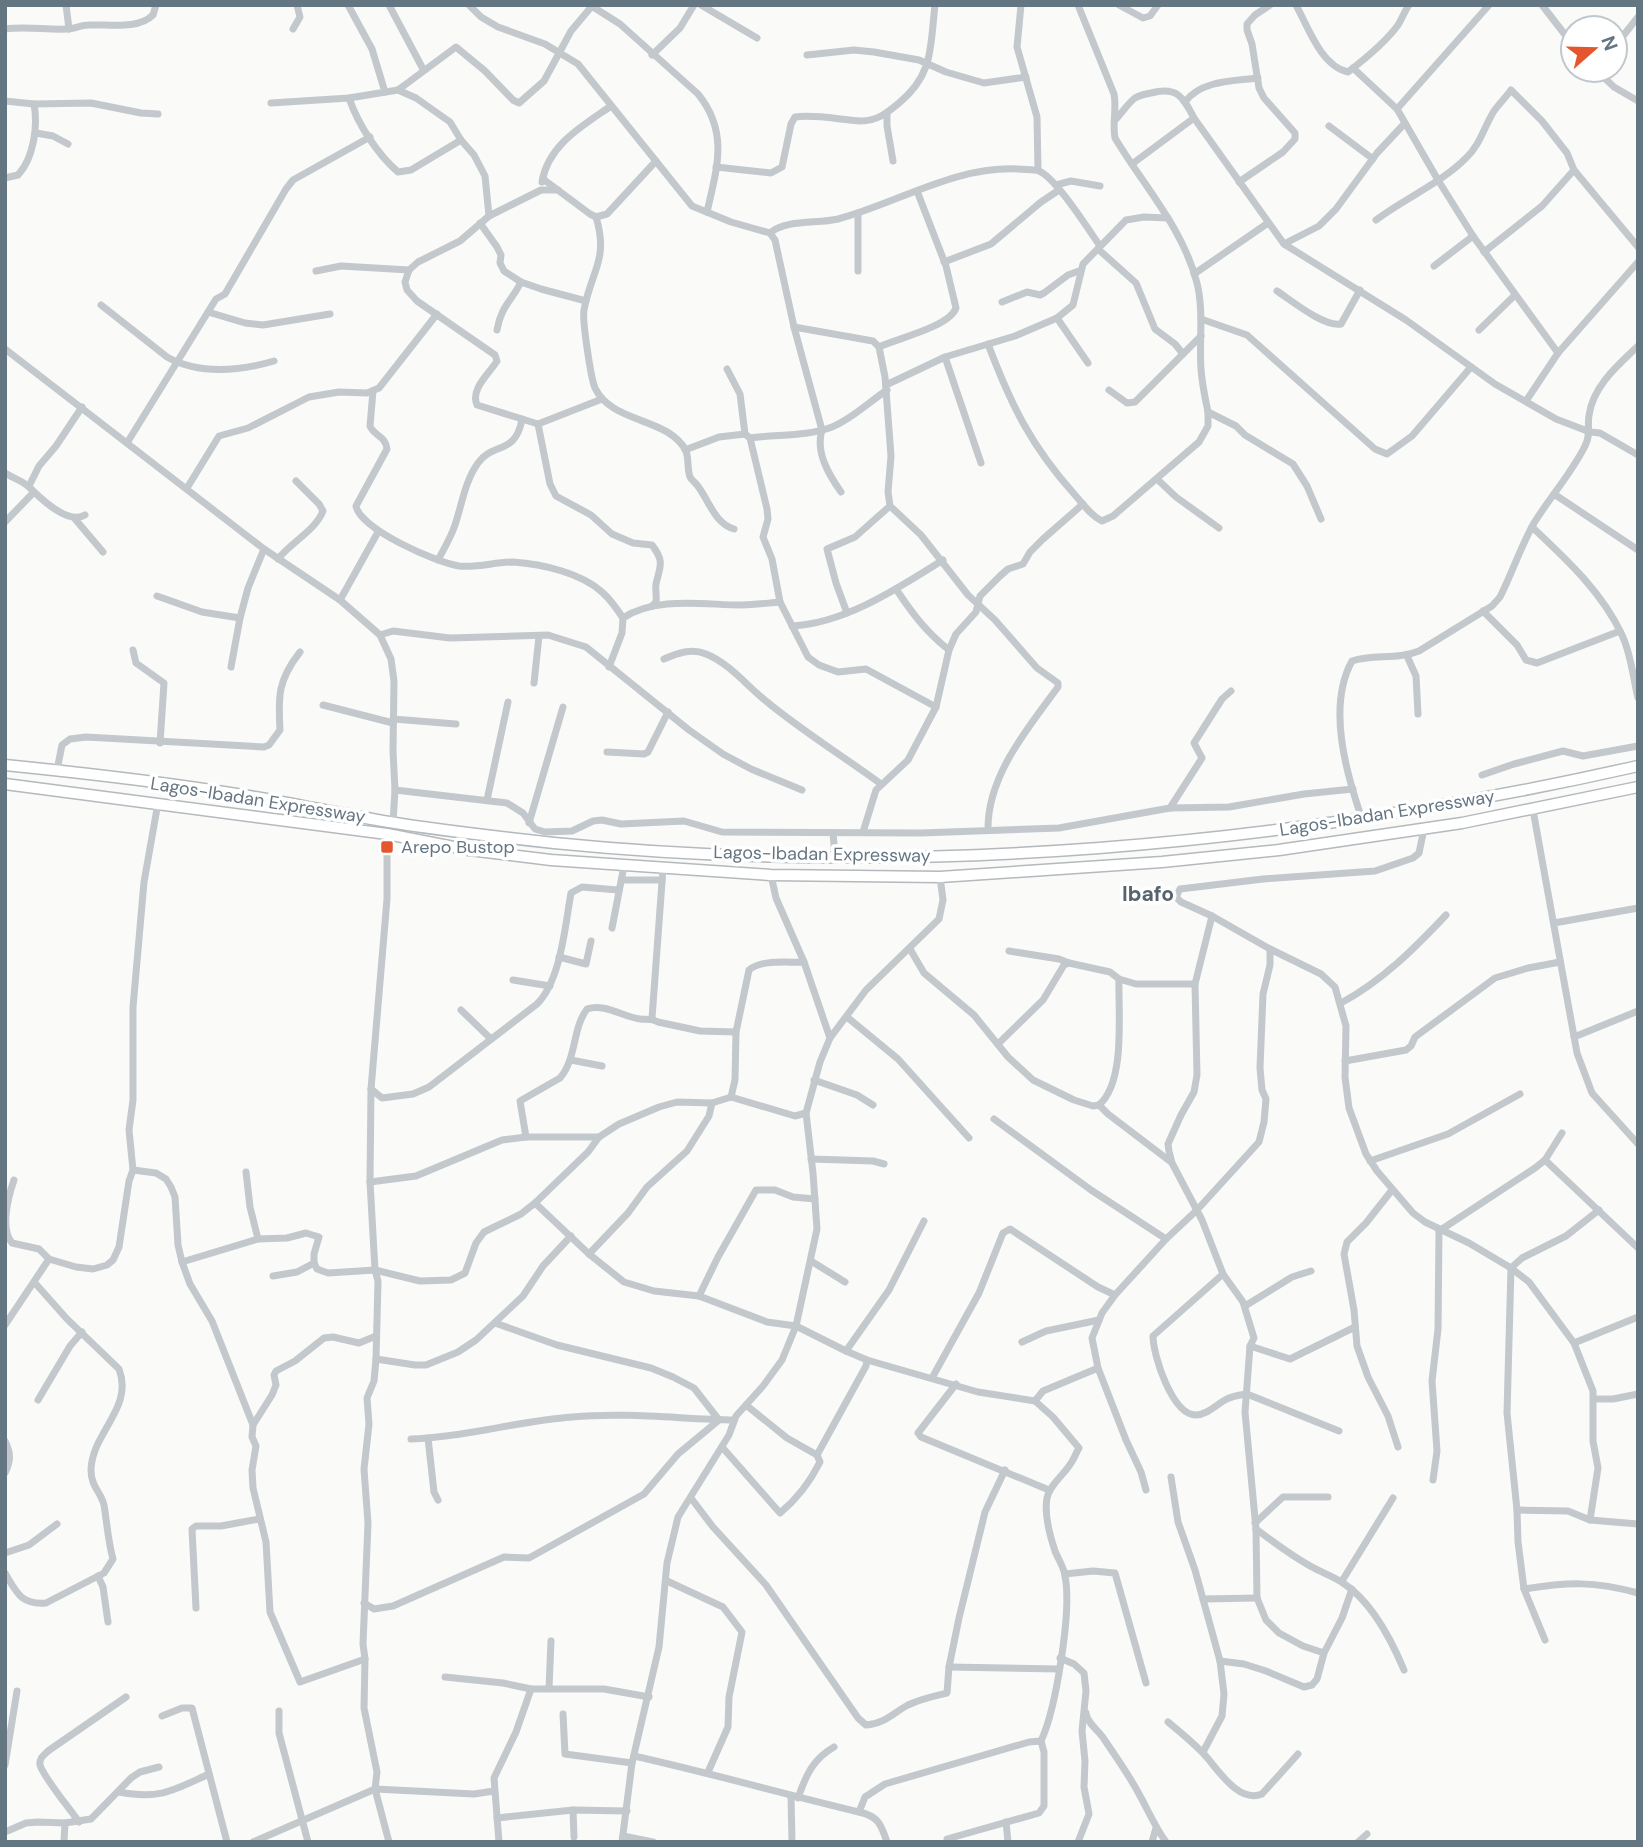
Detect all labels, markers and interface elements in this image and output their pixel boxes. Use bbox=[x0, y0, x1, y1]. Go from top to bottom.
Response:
north arrow bbox=[1559, 14, 1629, 84]
text: N bbox=[1595, 33, 1624, 54]
street label: Lagos-Ibadan Expressway bbox=[149, 771, 367, 829]
street label: Lagos-Ibadan Expressway bbox=[1278, 784, 1496, 842]
place label: Arepo Bustop bbox=[401, 835, 515, 859]
marker: Arepo Bustop bbox=[379, 839, 395, 855]
street label: Lagos-Ibadan Expressway bbox=[713, 840, 931, 868]
district label: Ibafo bbox=[1122, 880, 1174, 908]

